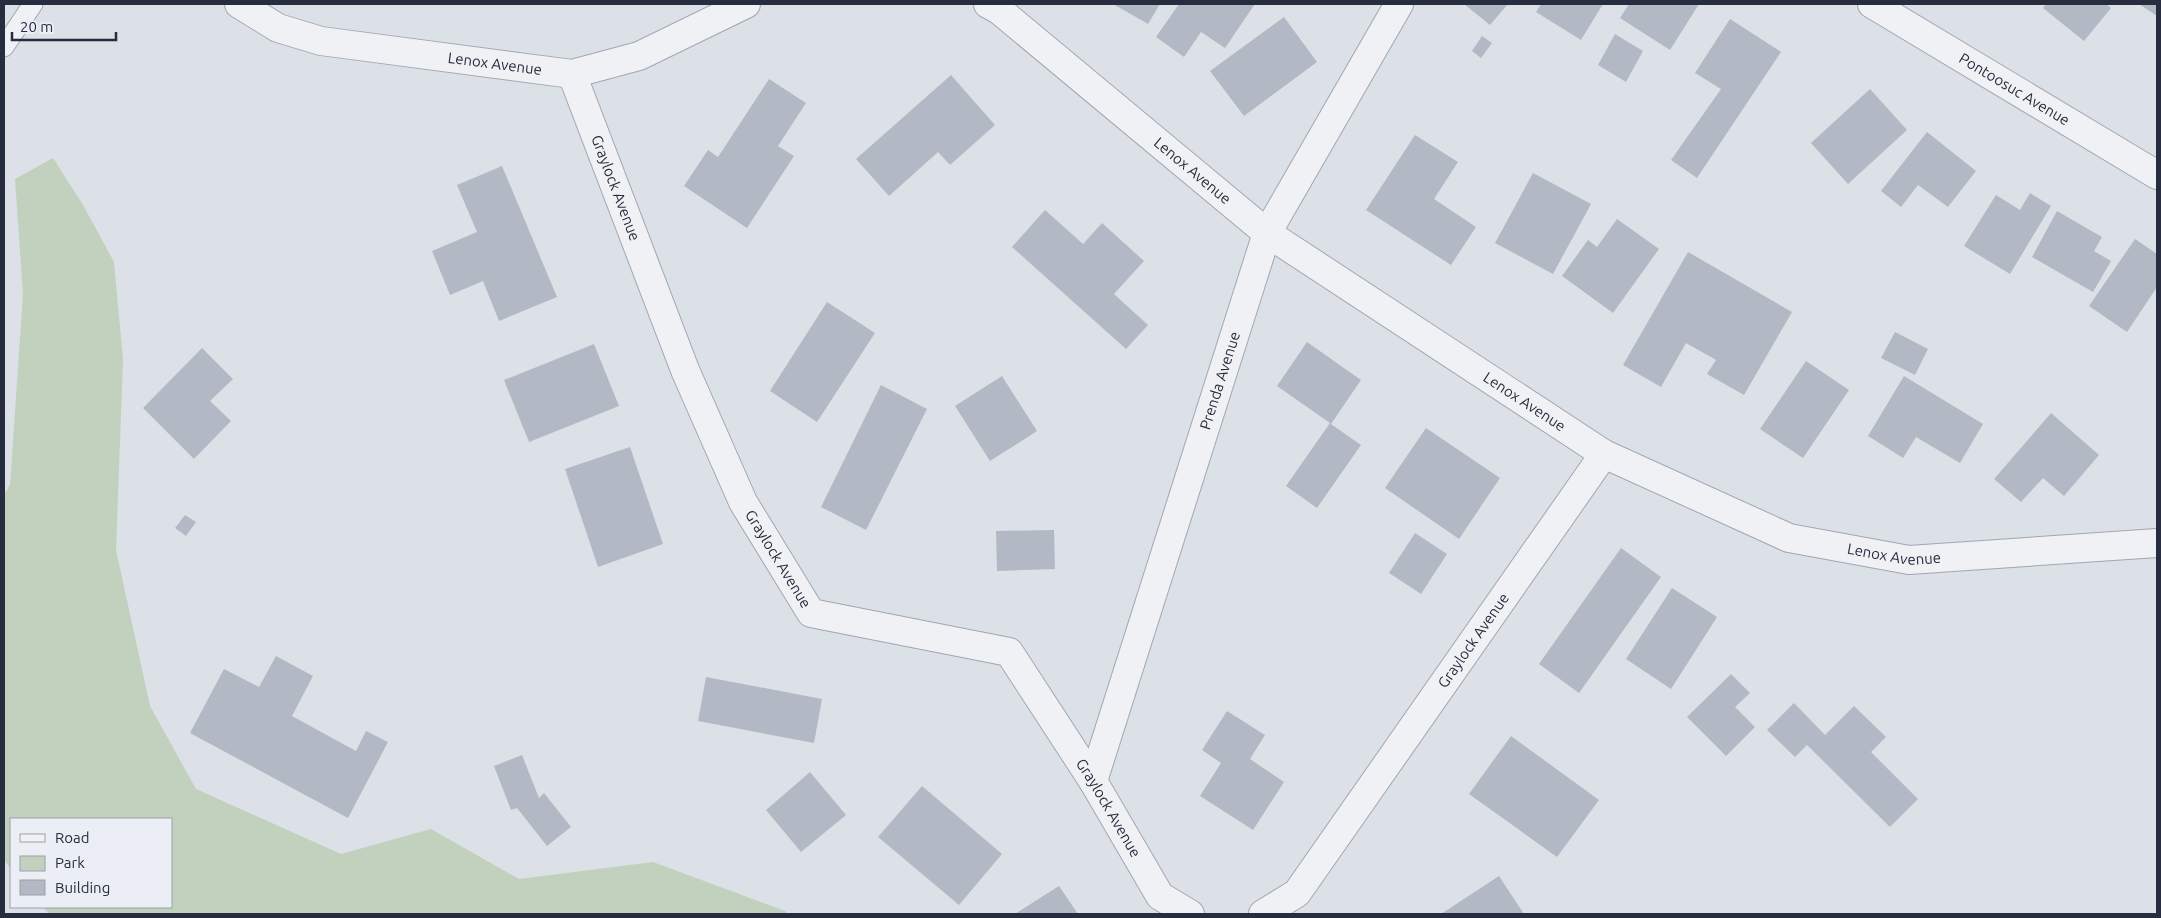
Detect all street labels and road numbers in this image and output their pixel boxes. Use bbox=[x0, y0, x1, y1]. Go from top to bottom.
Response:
street label: Lenox Avenue bbox=[447, 49, 543, 78]
street label: Pontoosuc Avenue bbox=[1956, 49, 2073, 129]
street label: Graylock Avenue bbox=[588, 133, 644, 243]
street label: Lenox Avenue bbox=[1151, 134, 1234, 207]
street label: Prenda Avenue bbox=[1196, 329, 1243, 432]
street label: Lenox Avenue bbox=[1480, 368, 1569, 434]
street label: Graylock Avenue bbox=[742, 507, 815, 611]
street label: Lenox Avenue bbox=[1846, 540, 1941, 568]
street label: Graylock Avenue bbox=[1434, 590, 1512, 691]
street label: Graylock Avenue bbox=[1073, 755, 1145, 860]

